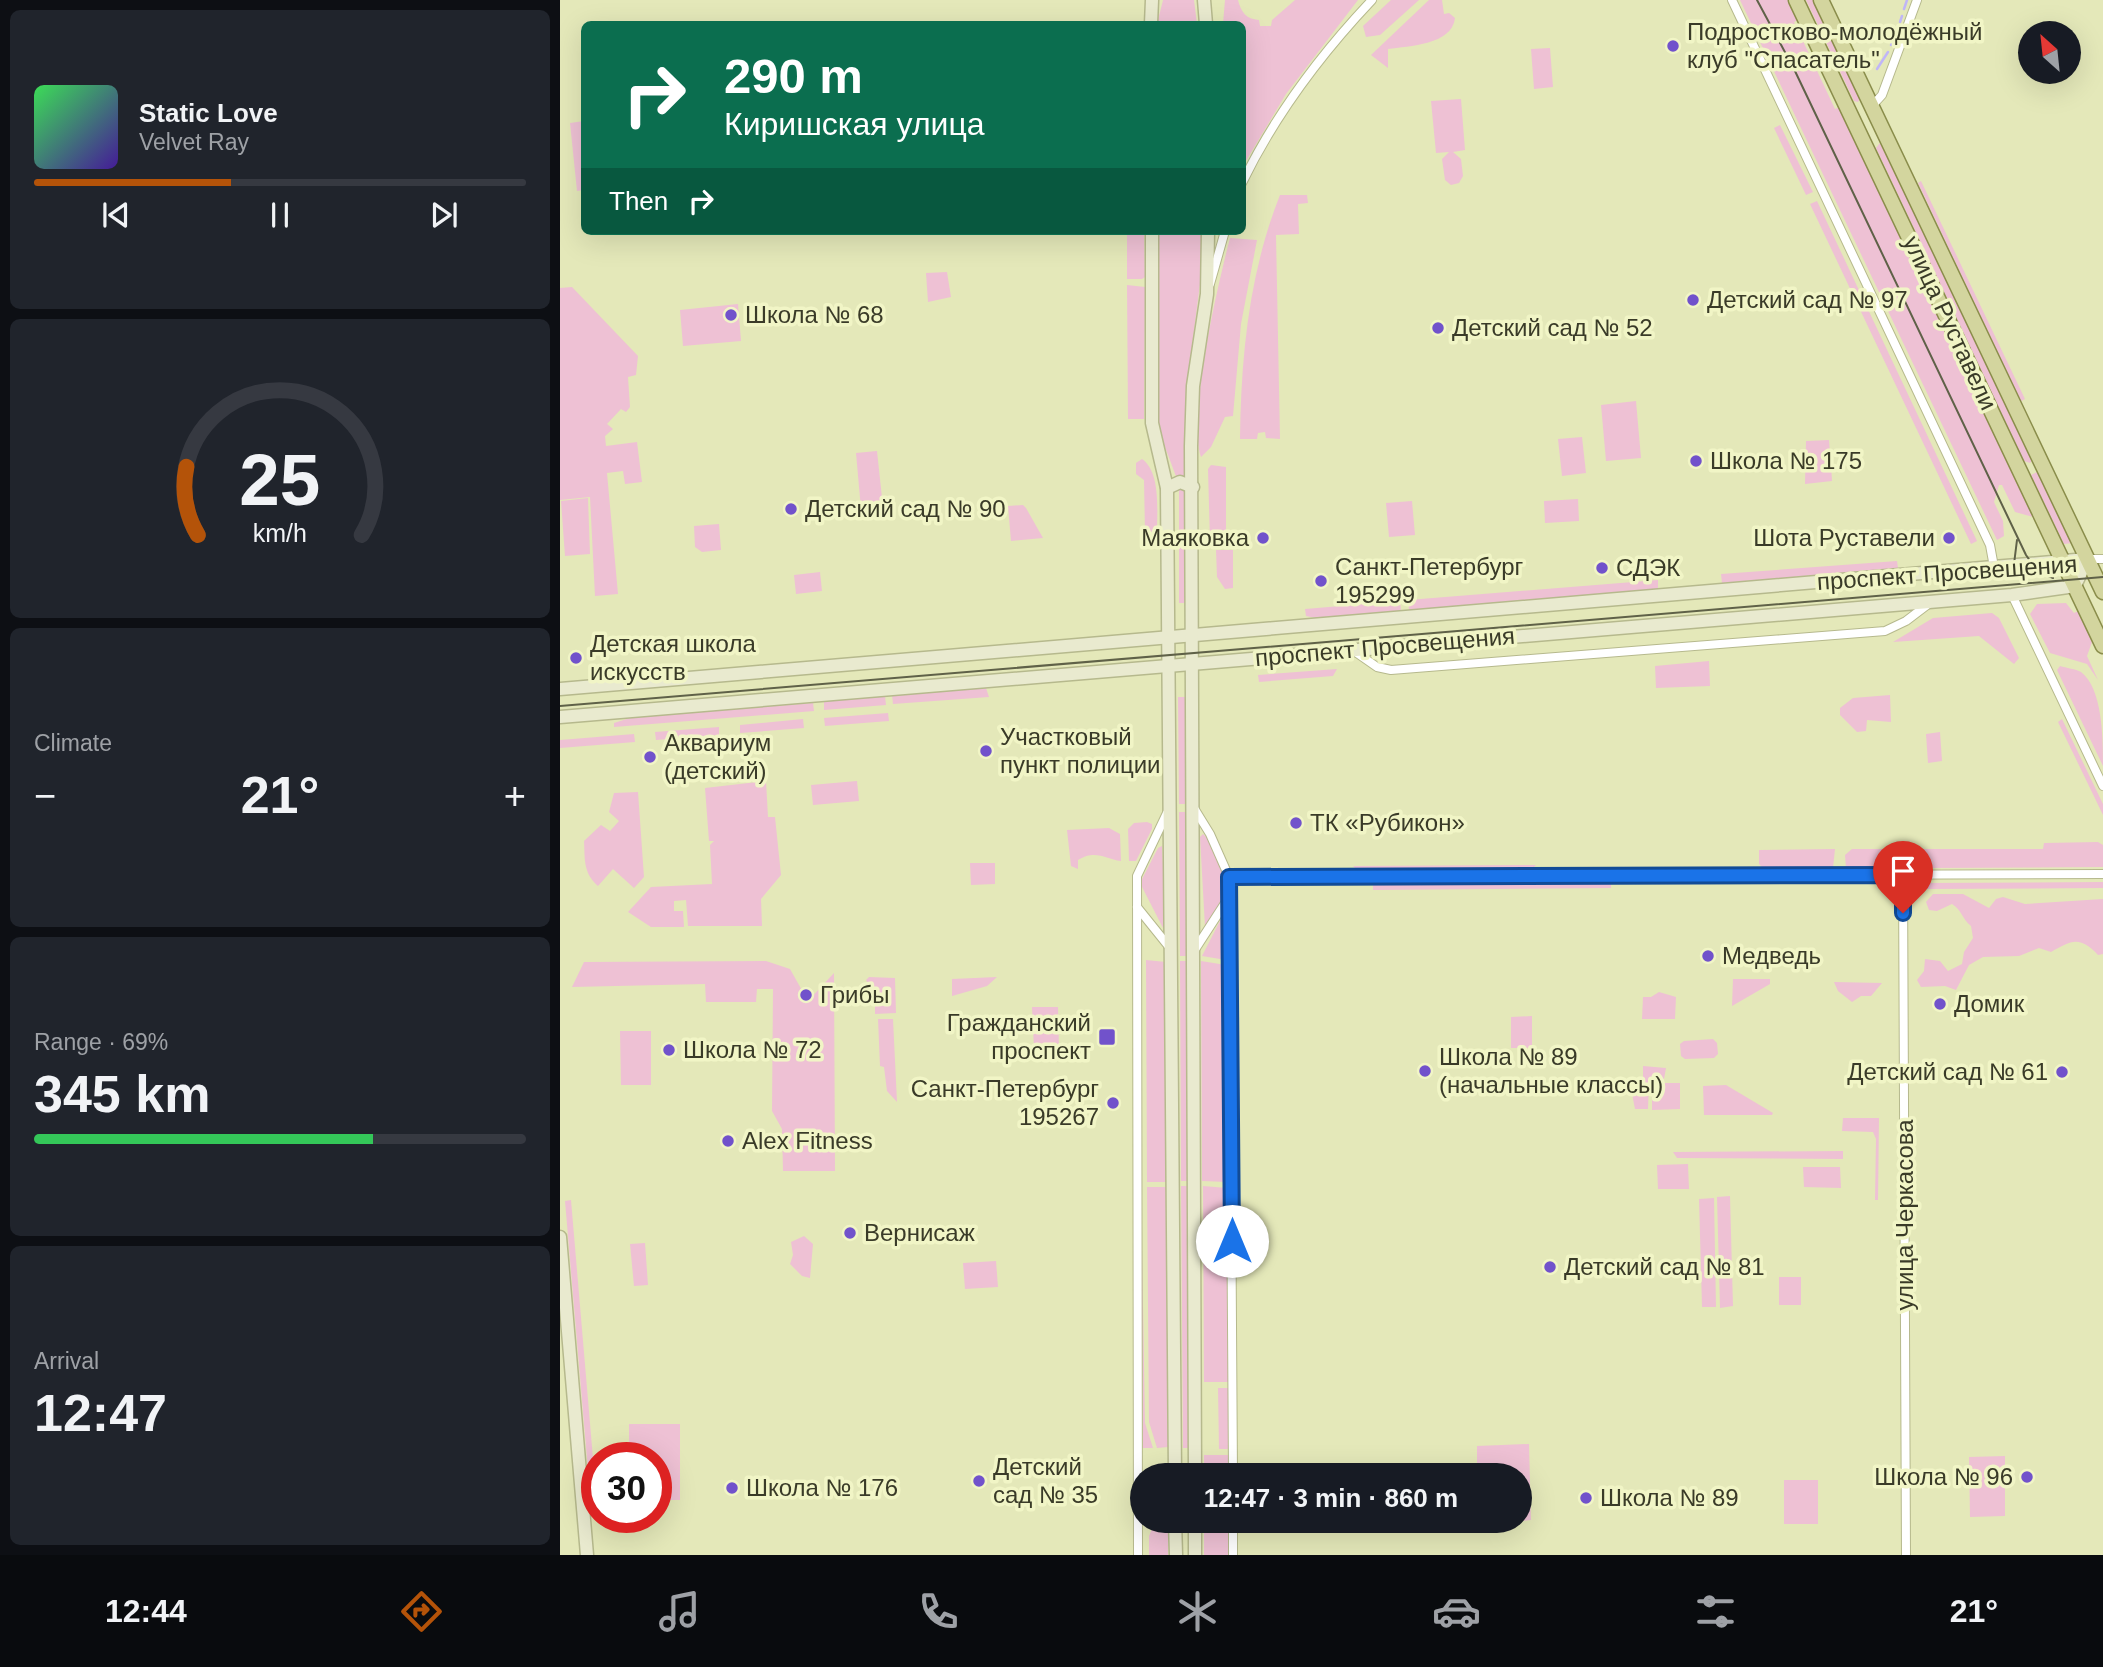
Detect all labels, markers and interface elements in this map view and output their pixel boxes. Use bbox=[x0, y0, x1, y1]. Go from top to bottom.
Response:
place label: Подростково-молодёжный клуб "Спасатель" bbox=[1687, 18, 1982, 73]
north arrow bbox=[2018, 21, 2081, 84]
map controls bbox=[2018, 21, 2081, 84]
marker: Подростково-молодёжный клуб "Спасатель" bbox=[1665, 38, 1681, 54]
icon: right bbox=[609, 49, 700, 140]
text: 290 m bbox=[724, 49, 863, 103]
text: Static Love bbox=[139, 98, 278, 128]
text: Киришская улица bbox=[724, 106, 985, 142]
text: Velvet Ray bbox=[139, 129, 249, 155]
icon: right bbox=[682, 182, 720, 220]
text: Then bbox=[609, 186, 668, 216]
icon: previous bbox=[97, 196, 135, 234]
icon: pause bbox=[261, 196, 299, 234]
icon: next bbox=[425, 196, 463, 234]
street label: улица Руставели bbox=[1898, 231, 2003, 414]
place label: Детский сад № 97 bbox=[1707, 286, 1908, 313]
marker: Детский сад № 97 bbox=[1685, 292, 1701, 308]
place label: Школа № 68 bbox=[745, 301, 884, 328]
marker: Школа № 68 bbox=[723, 307, 739, 323]
place label: Детский сад № 52 bbox=[1452, 314, 1653, 341]
marker: Детский сад № 52 bbox=[1430, 320, 1446, 336]
text: 25 bbox=[240, 439, 320, 520]
place label: Школа № 175 bbox=[1710, 447, 1862, 474]
marker: Школа № 175 bbox=[1688, 453, 1704, 469]
place label: Детский сад № 90 bbox=[805, 495, 1006, 522]
marker: Детский сад № 90 bbox=[783, 501, 799, 517]
text: km/h bbox=[253, 518, 307, 546]
place label: Маяковка bbox=[1141, 524, 1250, 551]
place label: Шота Руставели bbox=[1753, 524, 1935, 551]
marker: Маяковка bbox=[1255, 530, 1271, 546]
marker: Шота Руставели bbox=[1941, 530, 1957, 546]
street label: проспект Просвещения bbox=[1816, 550, 2078, 595]
place label: Санкт-Петербург 195299 bbox=[1335, 553, 1523, 608]
place label: СДЭК bbox=[1616, 554, 1680, 581]
marker: СДЭК bbox=[1594, 560, 1610, 576]
marker: Санкт-Петербург 195299 bbox=[1313, 573, 1329, 589]
street label: проспект Просвещения bbox=[1254, 622, 1516, 671]
place label: Детская школа искусств bbox=[590, 630, 756, 685]
marker: Детская школа искусств bbox=[568, 650, 584, 666]
place label: Участковый пункт полиции bbox=[1000, 723, 1160, 778]
place label: Аквариум (детский) bbox=[664, 729, 771, 784]
text: Climate bbox=[34, 730, 112, 756]
marker: Участковый пункт полиции bbox=[978, 743, 994, 759]
marker: Аквариум (детский) bbox=[642, 749, 658, 765]
text: 21° bbox=[241, 766, 319, 824]
text: − bbox=[34, 775, 56, 817]
text: + bbox=[504, 775, 526, 817]
place label: ТК «Рубикон» bbox=[1310, 809, 1465, 836]
marker: ТК «Рубикон» bbox=[1288, 815, 1304, 831]
pin bbox=[1873, 841, 1933, 913]
icon: arrive bbox=[1884, 852, 1922, 890]
place label: Медведь bbox=[1722, 942, 1821, 969]
marker: Медведь bbox=[1700, 948, 1716, 964]
place label: Грибы bbox=[820, 981, 889, 1008]
marker: Грибы bbox=[798, 987, 814, 1003]
place label: Домик bbox=[1954, 990, 2025, 1017]
marker: Домик bbox=[1932, 996, 1948, 1012]
place label: Гражданский проспект bbox=[947, 1009, 1091, 1064]
marker: Гражданский проспект bbox=[1097, 1027, 1117, 1047]
text: Range · 69% bbox=[34, 1029, 168, 1055]
place label: Школа № 72 bbox=[683, 1036, 822, 1063]
marker: Школа № 72 bbox=[661, 1042, 677, 1058]
place label: Школа № 89 (начальные классы) bbox=[1439, 1043, 1663, 1098]
place label: Детский сад № 61 bbox=[1847, 1058, 2048, 1085]
marker: Школа № 89 (начальные классы) bbox=[1417, 1063, 1433, 1079]
marker: Детский сад № 61 bbox=[2054, 1064, 2070, 1080]
text: 345 km bbox=[34, 1065, 210, 1123]
place label: Санкт-Петербург 195267 bbox=[911, 1075, 1099, 1130]
marker: Санкт-Петербург 195267 bbox=[1105, 1095, 1121, 1111]
street label: улица Черкасова bbox=[1891, 1119, 1918, 1311]
place label: Alex Fitness bbox=[742, 1127, 873, 1154]
marker: Alex Fitness bbox=[720, 1133, 736, 1149]
position arrow bbox=[1195, 1204, 1269, 1278]
place label: Вернисаж bbox=[864, 1219, 975, 1246]
marker: Вернисаж bbox=[842, 1225, 858, 1241]
place label: Детский сад № 81 bbox=[1564, 1253, 1765, 1280]
marker: Детский сад № 81 bbox=[1542, 1259, 1558, 1275]
text: Arrival bbox=[34, 1348, 99, 1374]
text: 12:47 bbox=[34, 1384, 167, 1442]
speed limit sign: 30 bbox=[581, 1442, 672, 1533]
place label: Детский сад № 35 bbox=[993, 1453, 1098, 1508]
place label: Школа № 96 bbox=[1874, 1463, 2013, 1490]
marker: Школа № 96 bbox=[2019, 1469, 2035, 1485]
marker: Детский сад № 35 bbox=[971, 1473, 987, 1489]
place label: Школа № 176 bbox=[746, 1474, 898, 1501]
marker: Школа № 176 bbox=[724, 1480, 740, 1496]
text: 12:47 · 3 min · 860 m bbox=[1204, 1483, 1458, 1513]
place label: Школа № 89 bbox=[1600, 1484, 1739, 1511]
marker: Школа № 89 bbox=[1578, 1490, 1594, 1506]
icon: directions bbox=[397, 1587, 446, 1636]
icon: music bbox=[655, 1587, 704, 1636]
icon: phone bbox=[914, 1587, 963, 1636]
icon: climate bbox=[1173, 1587, 1222, 1636]
icon: car bbox=[1432, 1587, 1481, 1636]
icon: filters bbox=[1691, 1587, 1740, 1636]
text: 12:44 bbox=[105, 1593, 187, 1629]
text: 21° bbox=[1950, 1593, 1998, 1629]

